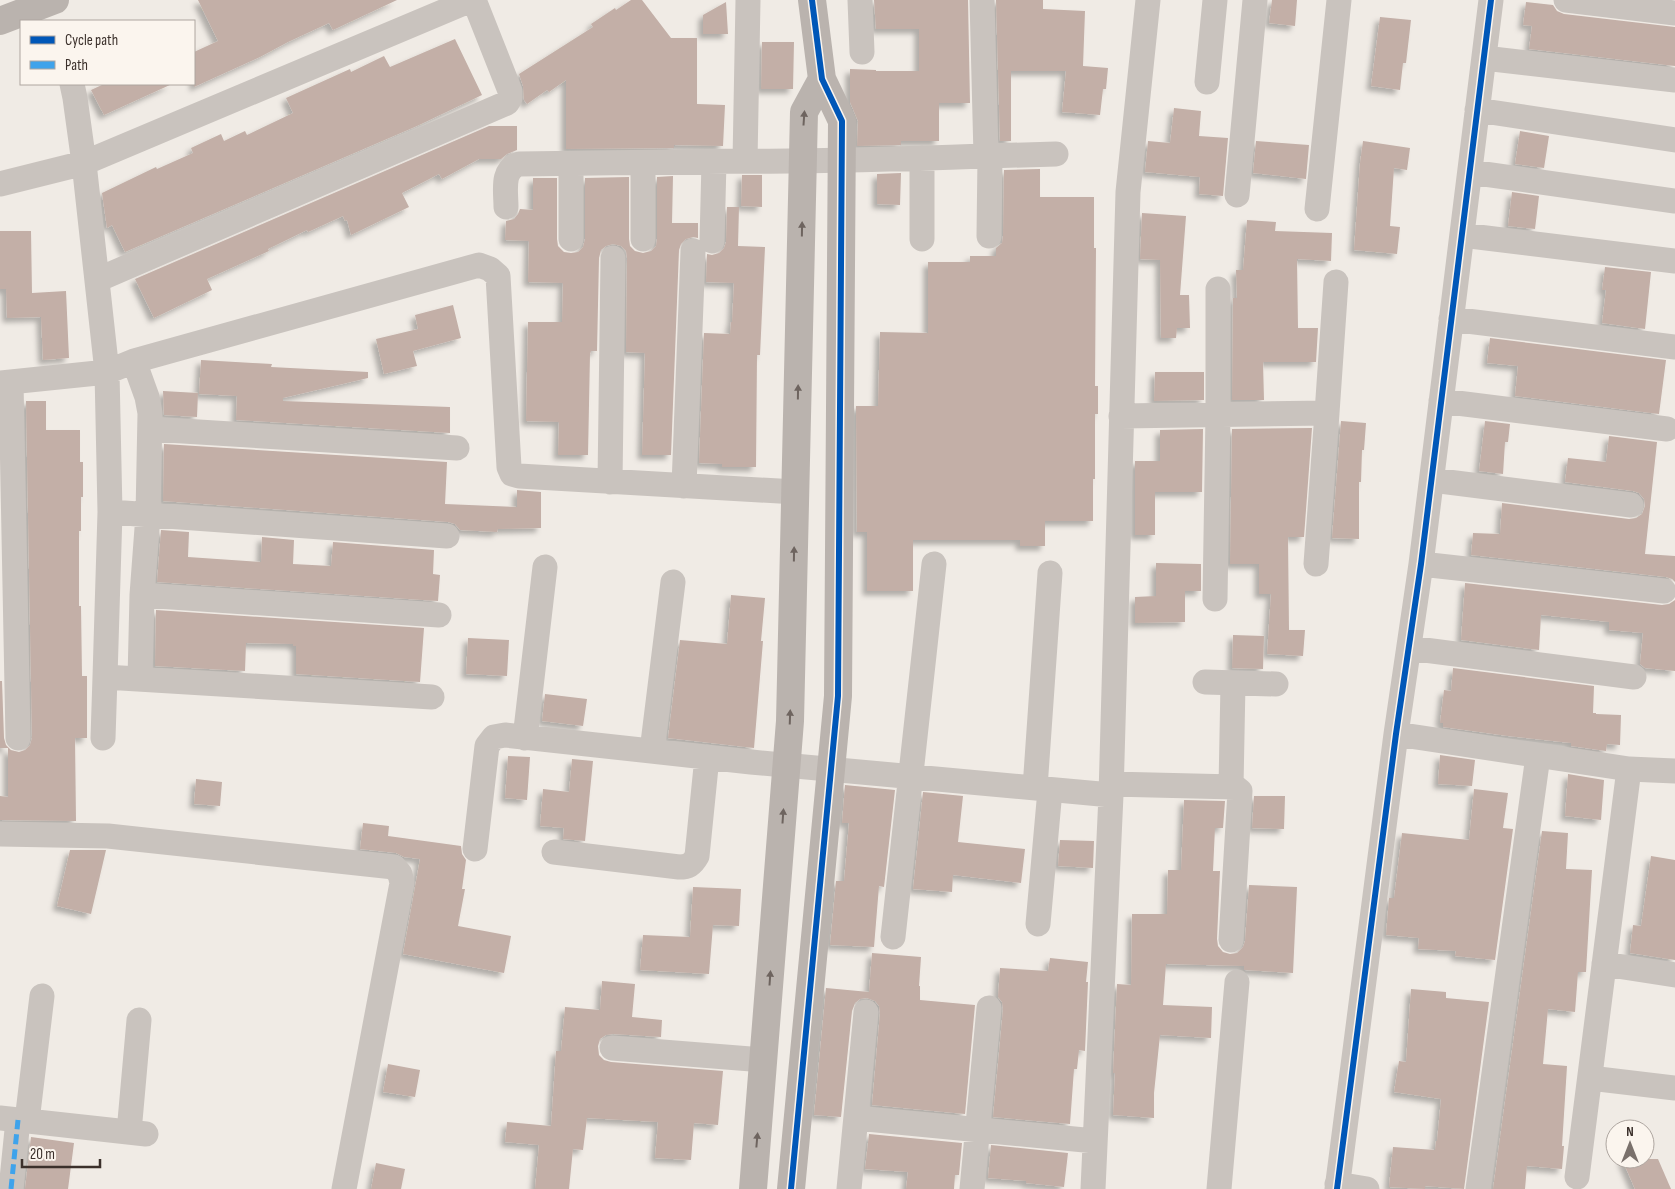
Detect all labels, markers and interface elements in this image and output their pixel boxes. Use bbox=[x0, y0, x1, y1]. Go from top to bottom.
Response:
legend bbox=[20, 20, 195, 85]
text: Cycle path bbox=[65, 31, 118, 50]
text: Path bbox=[65, 56, 88, 75]
one-way arrow bbox=[801, 109, 809, 125]
one-way arrow bbox=[798, 221, 806, 237]
one-way arrow bbox=[794, 383, 802, 399]
one-way arrow bbox=[791, 546, 799, 562]
one-way arrow bbox=[787, 708, 795, 724]
one-way arrow bbox=[779, 808, 787, 824]
one-way arrow bbox=[766, 970, 774, 986]
north arrow bbox=[1605, 1119, 1655, 1169]
text: N bbox=[1626, 1123, 1634, 1140]
one-way arrow bbox=[753, 1132, 761, 1148]
scale bar bbox=[22, 1136, 100, 1168]
text: 20 m bbox=[30, 1145, 55, 1164]

